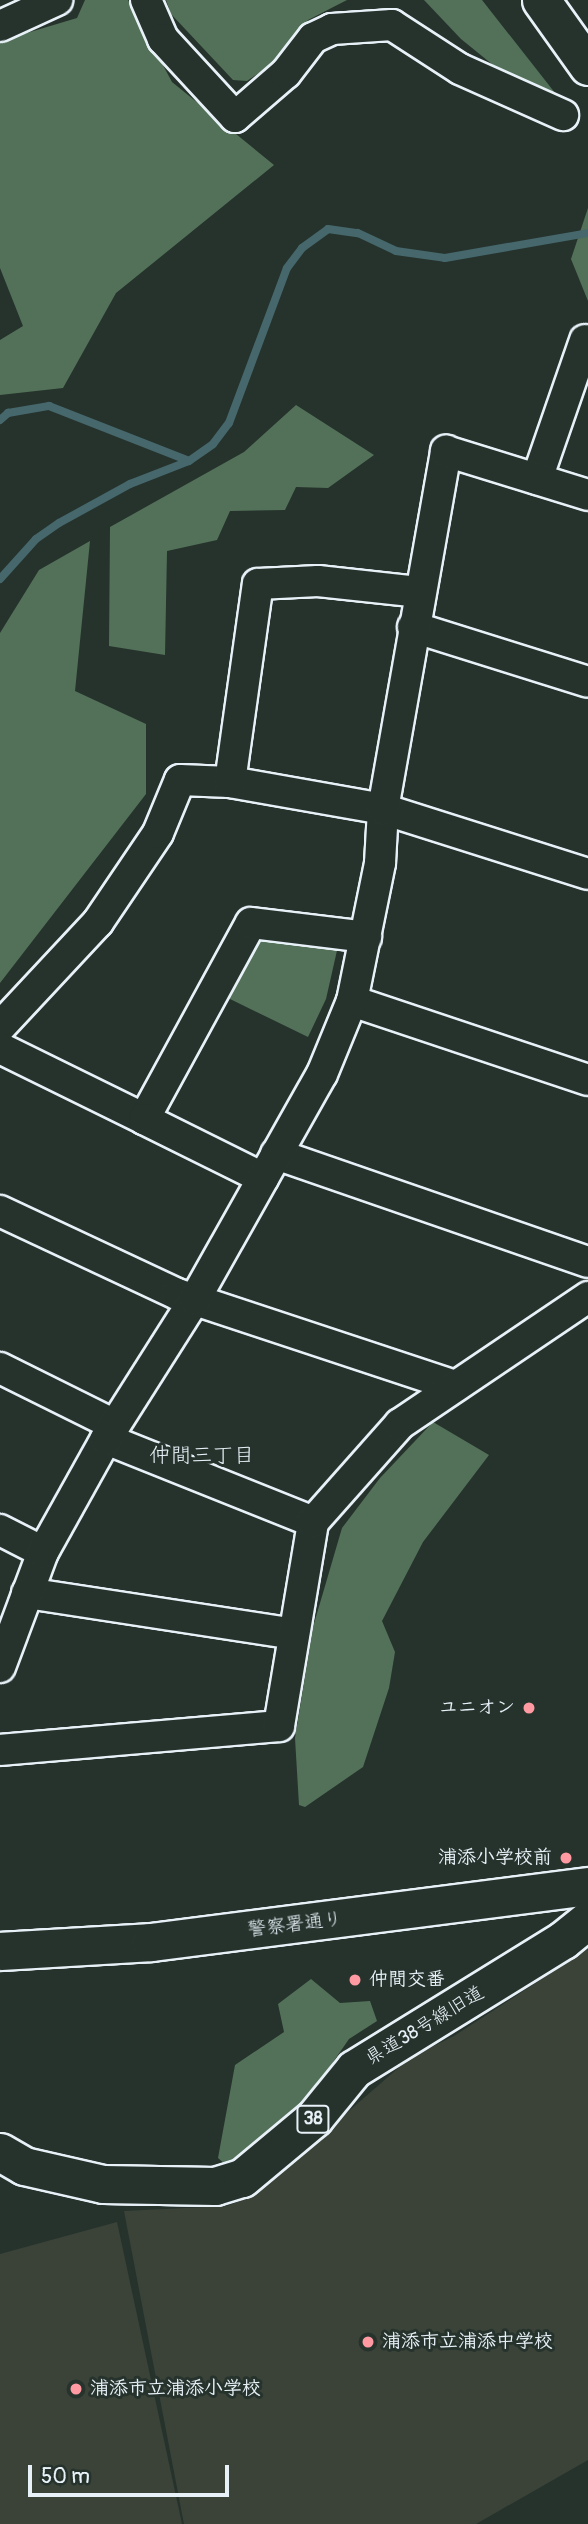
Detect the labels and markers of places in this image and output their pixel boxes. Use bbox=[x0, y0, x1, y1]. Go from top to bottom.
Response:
place label: ユニオン bbox=[439, 1697, 515, 1719]
marker: ユニオン bbox=[521, 1700, 537, 1716]
place label: 浦添小学校前 bbox=[438, 1847, 552, 1869]
marker: 浦添小学校前 bbox=[558, 1850, 574, 1866]
place label: 仲間交番 bbox=[369, 1969, 445, 1991]
marker: 仲間交番 bbox=[347, 1972, 363, 1988]
place label: 浦添市立浦添中学校 bbox=[382, 2331, 553, 2353]
marker: 浦添市立浦添中学校 bbox=[360, 2334, 376, 2350]
place label: 浦添市立浦添小学校 bbox=[90, 2378, 261, 2400]
marker: 浦添市立浦添小学校 bbox=[68, 2381, 84, 2397]

